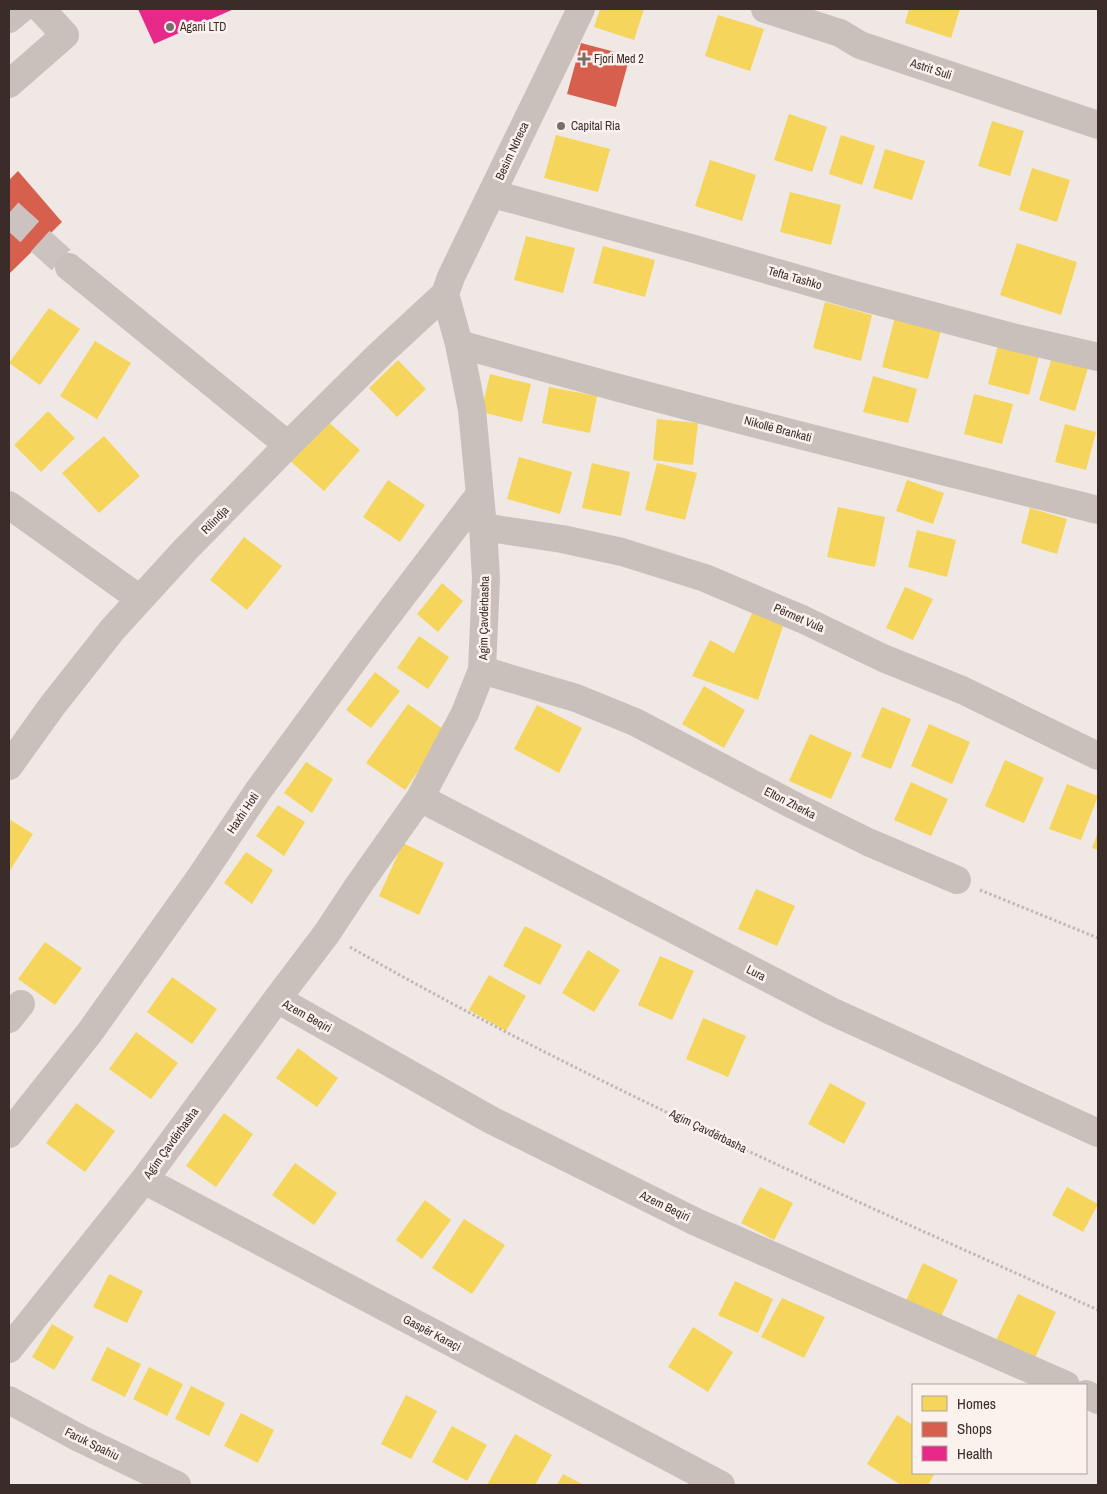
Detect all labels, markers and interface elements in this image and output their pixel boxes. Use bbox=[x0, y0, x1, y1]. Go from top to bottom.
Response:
place label: Agani LTD bbox=[179, 19, 226, 35]
marker: Agani LTD bbox=[164, 21, 176, 33]
place label: Fjori Med 2 bbox=[594, 51, 644, 67]
marker: Fjori Med 2 bbox=[578, 53, 590, 65]
street label: Astrit Suli bbox=[907, 54, 954, 83]
place label: Capital Ria bbox=[571, 118, 621, 134]
street label: Besim Ndreca bbox=[492, 119, 533, 183]
marker: Capital Ria bbox=[555, 120, 567, 132]
street label: Tefta Tashko bbox=[766, 263, 824, 293]
street label: Nikollë Brankati bbox=[742, 412, 814, 446]
street label: Rilindja bbox=[198, 502, 233, 538]
street label: Agim Çavdërbasha bbox=[475, 575, 493, 661]
street label: Përmet Vula bbox=[771, 600, 827, 636]
street label: Elton Zherka bbox=[762, 783, 819, 823]
street label: Haxhi Hoti bbox=[223, 789, 263, 837]
street label: Lura bbox=[744, 961, 769, 985]
street label: Azem Beqiri bbox=[279, 995, 335, 1036]
street label: Agim Çavdërbasha bbox=[139, 1104, 203, 1183]
street label: Agim Çavdërbasha bbox=[666, 1105, 750, 1157]
street label: Azem Beqiri bbox=[636, 1187, 693, 1225]
street label: Gaspër Karaçi bbox=[400, 1311, 464, 1355]
legend bbox=[912, 1384, 1087, 1474]
text: Homes bbox=[957, 1393, 996, 1414]
text: Shops bbox=[957, 1418, 992, 1439]
street label: Faruk Spahiu bbox=[62, 1424, 122, 1464]
text: Health bbox=[957, 1443, 993, 1464]

